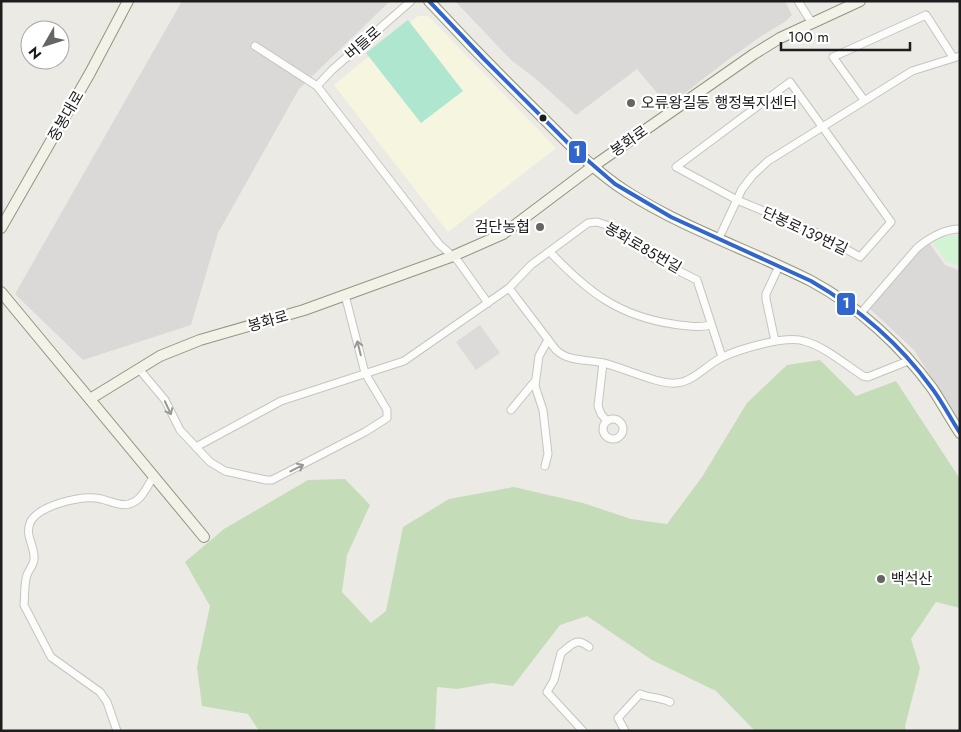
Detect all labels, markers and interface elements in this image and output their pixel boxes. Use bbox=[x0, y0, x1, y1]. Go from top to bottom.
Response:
north arrow bbox=[20, 20, 70, 70]
scale bar bbox=[781, 20, 910, 52]
street label: 버들로 bbox=[340, 21, 386, 65]
text: 100 m bbox=[788, 26, 829, 48]
text: N bbox=[24, 43, 46, 64]
street label: 중봉대로 bbox=[43, 87, 89, 145]
place label: 오류왕길동 행정복지센터 bbox=[641, 92, 797, 114]
marker: 오류왕길동 행정복지센터 bbox=[625, 97, 637, 109]
unlabelled marker bbox=[538, 113, 548, 123]
street label: 봉화로 bbox=[606, 120, 652, 162]
line badge: 1 bbox=[568, 140, 587, 164]
text: 1 bbox=[573, 141, 581, 161]
street label: 단봉로139번길 bbox=[758, 201, 852, 261]
place label: 검단농협 bbox=[475, 216, 530, 238]
street label: 봉화로85번길 bbox=[600, 217, 686, 279]
marker: 검단농협 bbox=[534, 221, 546, 233]
line badge: 1 bbox=[836, 292, 856, 316]
text: 1 bbox=[842, 293, 850, 313]
street label: 봉화로 bbox=[245, 305, 291, 337]
one-way arrow bbox=[354, 341, 363, 357]
one-way arrow bbox=[164, 400, 174, 415]
one-way arrow bbox=[289, 463, 304, 473]
place label: 백석산 bbox=[891, 568, 933, 590]
marker: 백석산 bbox=[875, 573, 887, 585]

